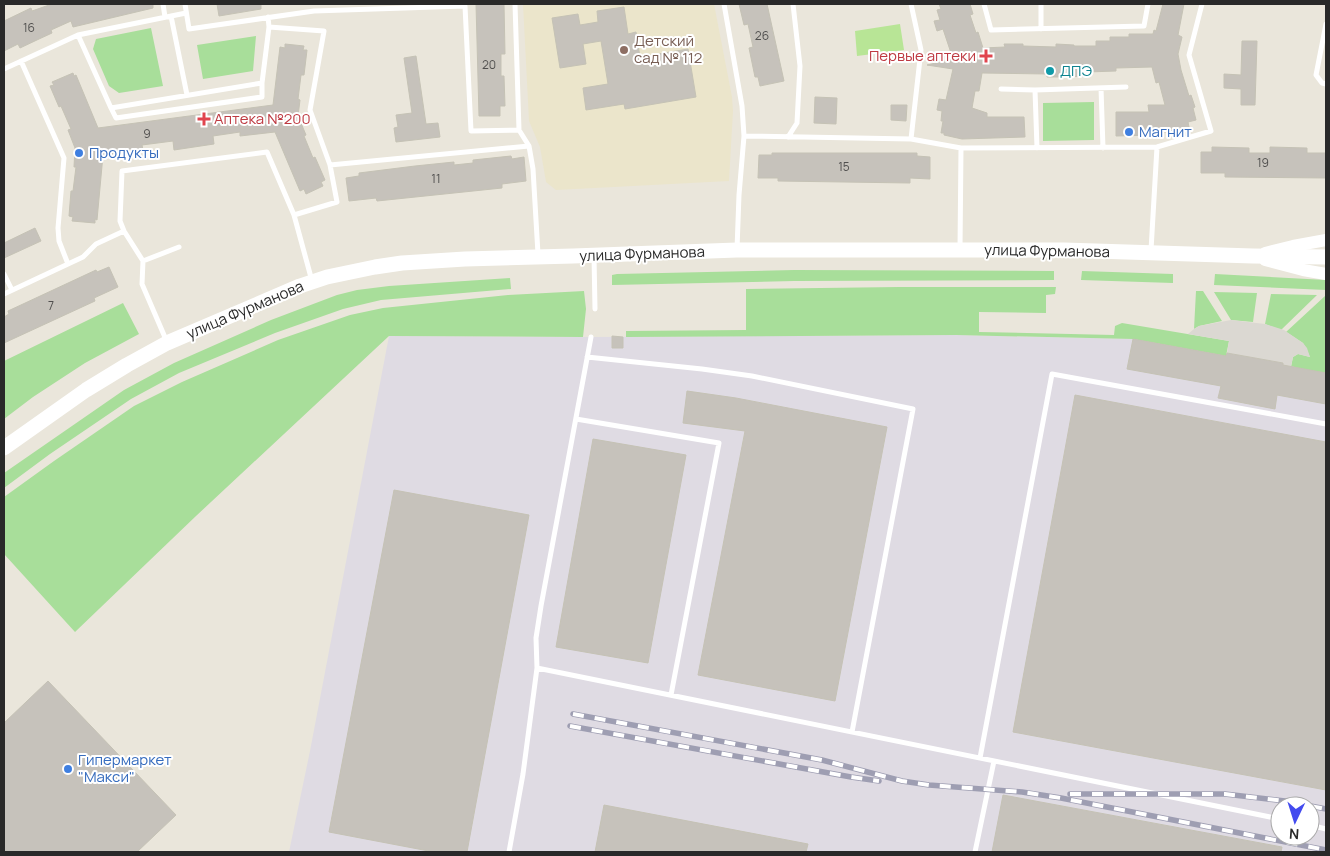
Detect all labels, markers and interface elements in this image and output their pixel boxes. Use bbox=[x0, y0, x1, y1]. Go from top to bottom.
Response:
house number: 16 bbox=[23, 19, 35, 36]
house number: 26 bbox=[755, 27, 769, 44]
place label: Детский сад № 112 bbox=[634, 30, 702, 68]
marker: Детский сад № 112 bbox=[618, 44, 630, 56]
place label: Первые аптеки bbox=[869, 45, 976, 66]
marker: Первые аптеки bbox=[980, 50, 992, 62]
house number: 20 bbox=[482, 56, 496, 73]
place label: ДПЭ bbox=[1060, 60, 1092, 81]
marker: ДПЭ bbox=[1044, 65, 1056, 77]
place label: Аптека №200 bbox=[214, 108, 311, 129]
marker: Аптека №200 bbox=[198, 113, 210, 125]
place label: Магнит bbox=[1139, 121, 1192, 142]
house number: 9 bbox=[143, 125, 151, 142]
marker: Магнит bbox=[1123, 126, 1135, 138]
place label: Продукты bbox=[89, 142, 159, 163]
marker: Продукты bbox=[73, 147, 85, 159]
house number: 19 bbox=[1257, 154, 1269, 171]
house number: 15 bbox=[838, 158, 850, 175]
house number: 11 bbox=[431, 170, 441, 187]
street label: улица Фурманова bbox=[984, 239, 1110, 262]
street label: улица Фурманова bbox=[579, 241, 705, 266]
street label: улица Фурманова bbox=[183, 275, 307, 344]
house number: 7 bbox=[48, 297, 54, 314]
place label: Гипермаркет "Макси" bbox=[78, 749, 172, 787]
marker: Гипермаркет "Макси" bbox=[62, 763, 74, 775]
north arrow bbox=[1270, 796, 1320, 846]
text: N bbox=[1288, 825, 1300, 844]

